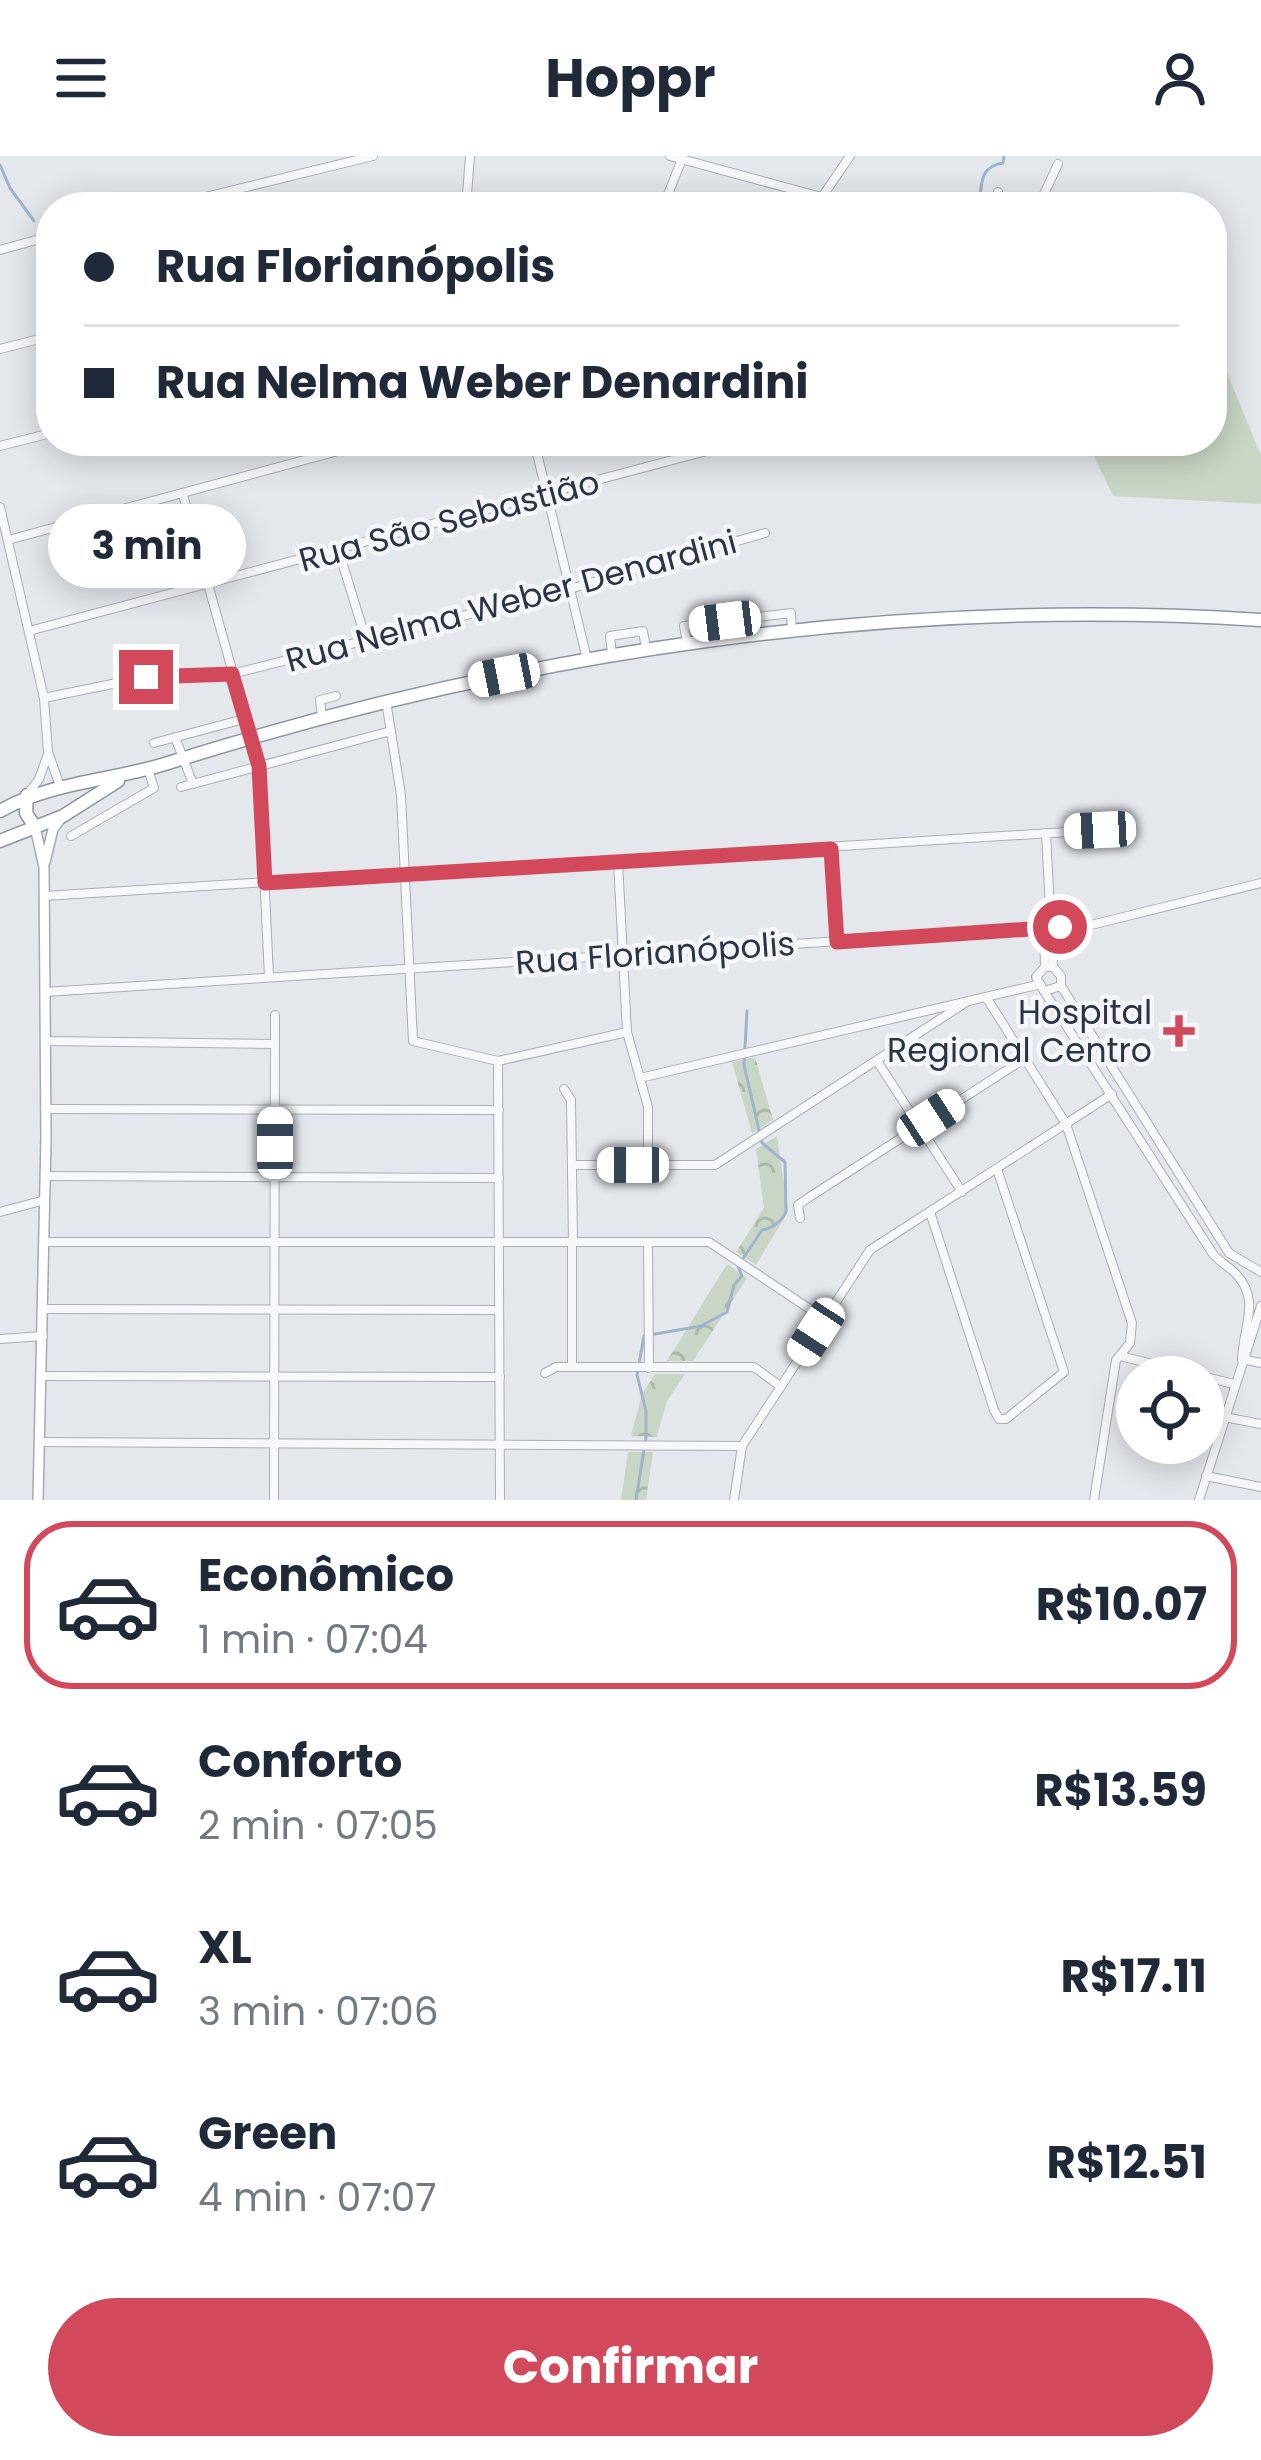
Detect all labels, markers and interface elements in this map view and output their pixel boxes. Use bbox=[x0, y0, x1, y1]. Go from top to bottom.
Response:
text: Hoppr bbox=[545, 40, 716, 116]
icon: menu bbox=[48, 45, 114, 111]
icon: person bbox=[1147, 45, 1213, 111]
text: Rua Florianópolis bbox=[156, 235, 555, 298]
text: Rua Nelma Weber Denardini bbox=[156, 351, 809, 414]
street label: Rua São Sebastião bbox=[294, 458, 604, 584]
callout: 3 min bbox=[47, 503, 245, 587]
text: 3 min bbox=[92, 518, 202, 573]
street label: Rua Nelma Weber Denardini bbox=[280, 518, 742, 684]
car bbox=[687, 599, 763, 643]
route end bbox=[119, 650, 173, 704]
car bbox=[465, 650, 543, 700]
car bbox=[1063, 810, 1137, 850]
route start bbox=[1033, 900, 1087, 954]
street label: Rua Florianópolis bbox=[514, 920, 796, 986]
place label: Hospital Regional Centro bbox=[887, 989, 1152, 1074]
marker: Hospital Regional Centro bbox=[1163, 1015, 1195, 1047]
car bbox=[891, 1083, 971, 1153]
car bbox=[257, 1107, 293, 1179]
car bbox=[597, 1147, 669, 1183]
car bbox=[781, 1292, 851, 1372]
map controls bbox=[1116, 1356, 1224, 1464]
button: locate bbox=[1116, 1356, 1224, 1464]
text: Econômico bbox=[198, 1544, 454, 1607]
icon: car bbox=[54, 1551, 162, 1659]
text: R$10.07 bbox=[1036, 1573, 1207, 1636]
text: 1 min · 07:04 bbox=[198, 1612, 428, 1667]
text: Conforto bbox=[198, 1730, 402, 1793]
icon: car bbox=[54, 1737, 162, 1845]
text: R$13.59 bbox=[1034, 1759, 1207, 1822]
text: 2 min · 07:05 bbox=[198, 1798, 438, 1853]
text: XL bbox=[198, 1916, 252, 1979]
icon: car bbox=[54, 1923, 162, 2031]
text: R$17.11 bbox=[1061, 1945, 1207, 2008]
text: 3 min · 07:06 bbox=[198, 1984, 439, 2039]
text: Green bbox=[198, 2102, 337, 2165]
icon: car bbox=[54, 2109, 162, 2217]
text: R$12.51 bbox=[1047, 2131, 1207, 2194]
text: 4 min · 07:07 bbox=[198, 2170, 437, 2225]
button: Confirmar bbox=[48, 2298, 1213, 2436]

